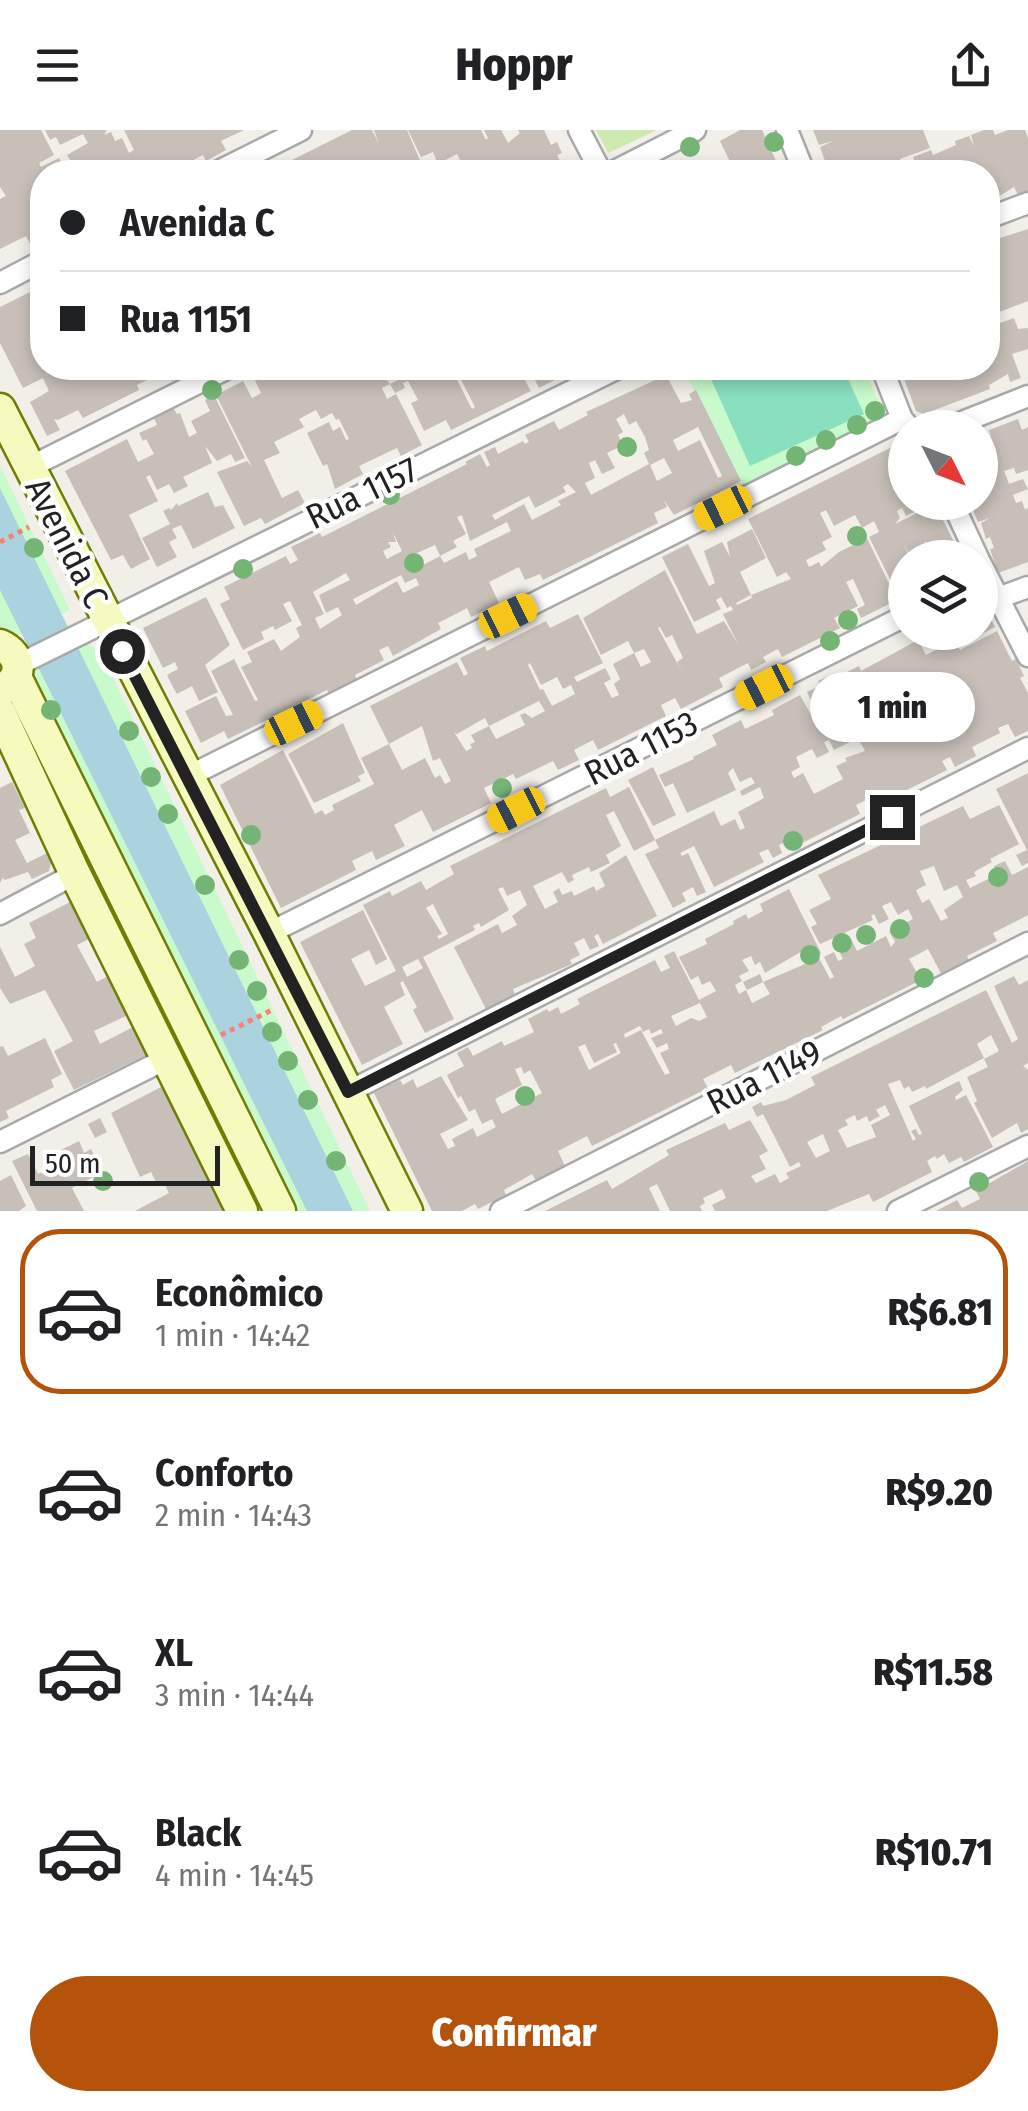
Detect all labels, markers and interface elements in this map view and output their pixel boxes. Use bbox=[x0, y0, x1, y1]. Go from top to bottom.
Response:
icon: menu bbox=[30, 38, 85, 93]
text: Hoppr bbox=[456, 38, 572, 92]
icon: share bbox=[943, 38, 998, 93]
text: Avenida C bbox=[120, 200, 275, 246]
text: Rua 1151 bbox=[120, 296, 252, 342]
north arrow bbox=[888, 410, 998, 520]
map controls bbox=[888, 410, 998, 650]
street label: Rua 1157 bbox=[299, 448, 425, 538]
street label: Avenida C bbox=[16, 471, 118, 615]
car bbox=[689, 481, 757, 535]
button: layers bbox=[888, 540, 998, 650]
car bbox=[474, 589, 542, 643]
route start bbox=[100, 629, 145, 674]
car bbox=[730, 660, 798, 714]
callout: 1 min bbox=[810, 672, 974, 742]
text: 1 min bbox=[858, 688, 927, 726]
car bbox=[260, 696, 328, 750]
street label: Rua 1153 bbox=[577, 702, 705, 794]
car bbox=[482, 783, 550, 837]
route end bbox=[870, 795, 915, 840]
street label: Rua 1149 bbox=[700, 1030, 828, 1124]
scale bar bbox=[30, 1141, 220, 1186]
text: 50 m bbox=[45, 1147, 101, 1180]
icon: car bbox=[35, 1267, 125, 1357]
text: Econômico bbox=[155, 1270, 324, 1316]
text: R$6.81 bbox=[888, 1289, 993, 1335]
text: 1 min · 14:42 bbox=[155, 1316, 310, 1354]
icon: car bbox=[35, 1447, 125, 1537]
text: Conforto bbox=[155, 1450, 294, 1496]
text: R$9.20 bbox=[885, 1469, 993, 1515]
text: 2 min · 14:43 bbox=[155, 1496, 312, 1534]
icon: car bbox=[35, 1627, 125, 1717]
text: XL bbox=[155, 1630, 193, 1676]
text: R$11.58 bbox=[873, 1649, 993, 1695]
text: 3 min · 14:44 bbox=[155, 1676, 314, 1714]
icon: car bbox=[35, 1807, 125, 1897]
text: Black bbox=[155, 1810, 241, 1856]
text: R$10.71 bbox=[875, 1829, 993, 1875]
text: 4 min · 14:45 bbox=[155, 1856, 314, 1894]
button: Confirmar bbox=[30, 1976, 998, 2091]

